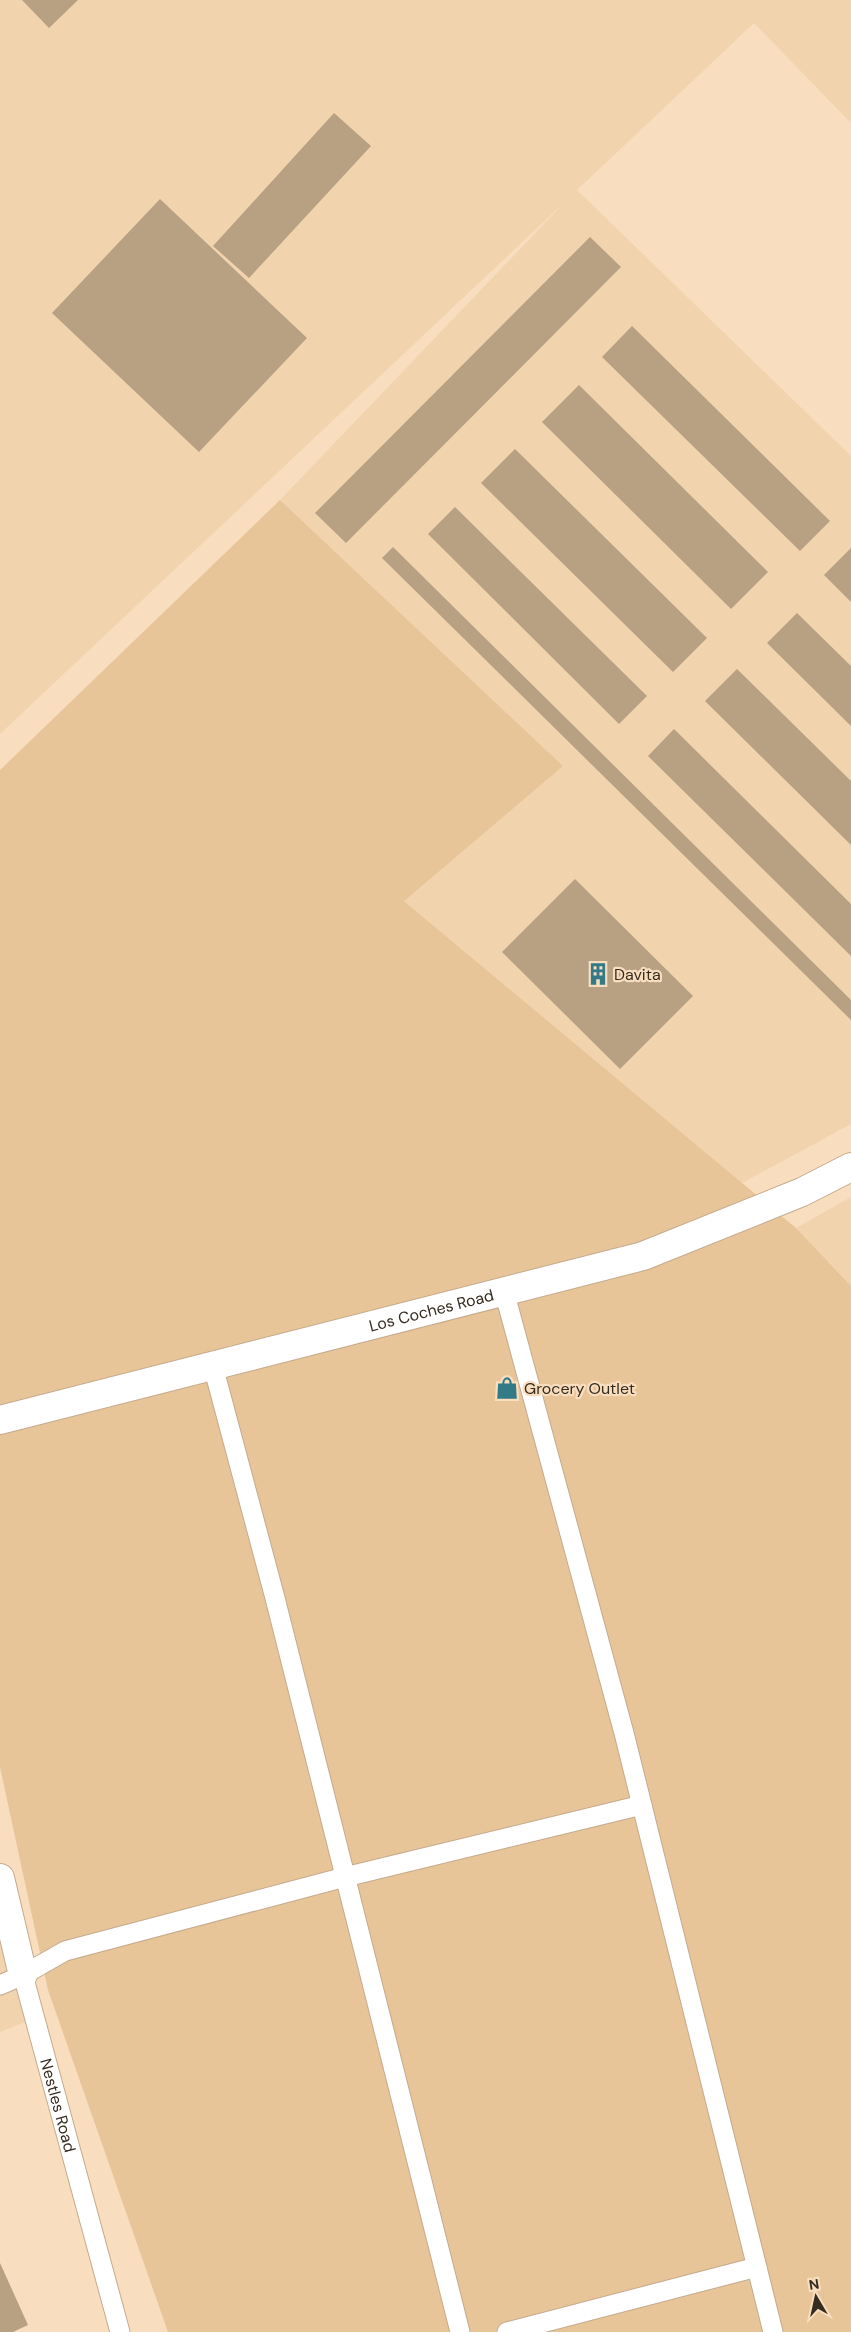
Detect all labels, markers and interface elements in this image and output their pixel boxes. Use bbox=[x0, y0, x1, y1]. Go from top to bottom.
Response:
building icon: Davita bbox=[585, 961, 611, 987]
place label: Davita bbox=[614, 964, 661, 985]
street label: Los Coches Road bbox=[367, 1285, 496, 1336]
shop icon: Grocery Outlet bbox=[494, 1375, 520, 1401]
place label: Grocery Outlet bbox=[524, 1378, 635, 1399]
street label: Nestles Road bbox=[35, 2056, 81, 2155]
north arrow bbox=[791, 2272, 841, 2322]
text: N bbox=[808, 2274, 820, 2294]

